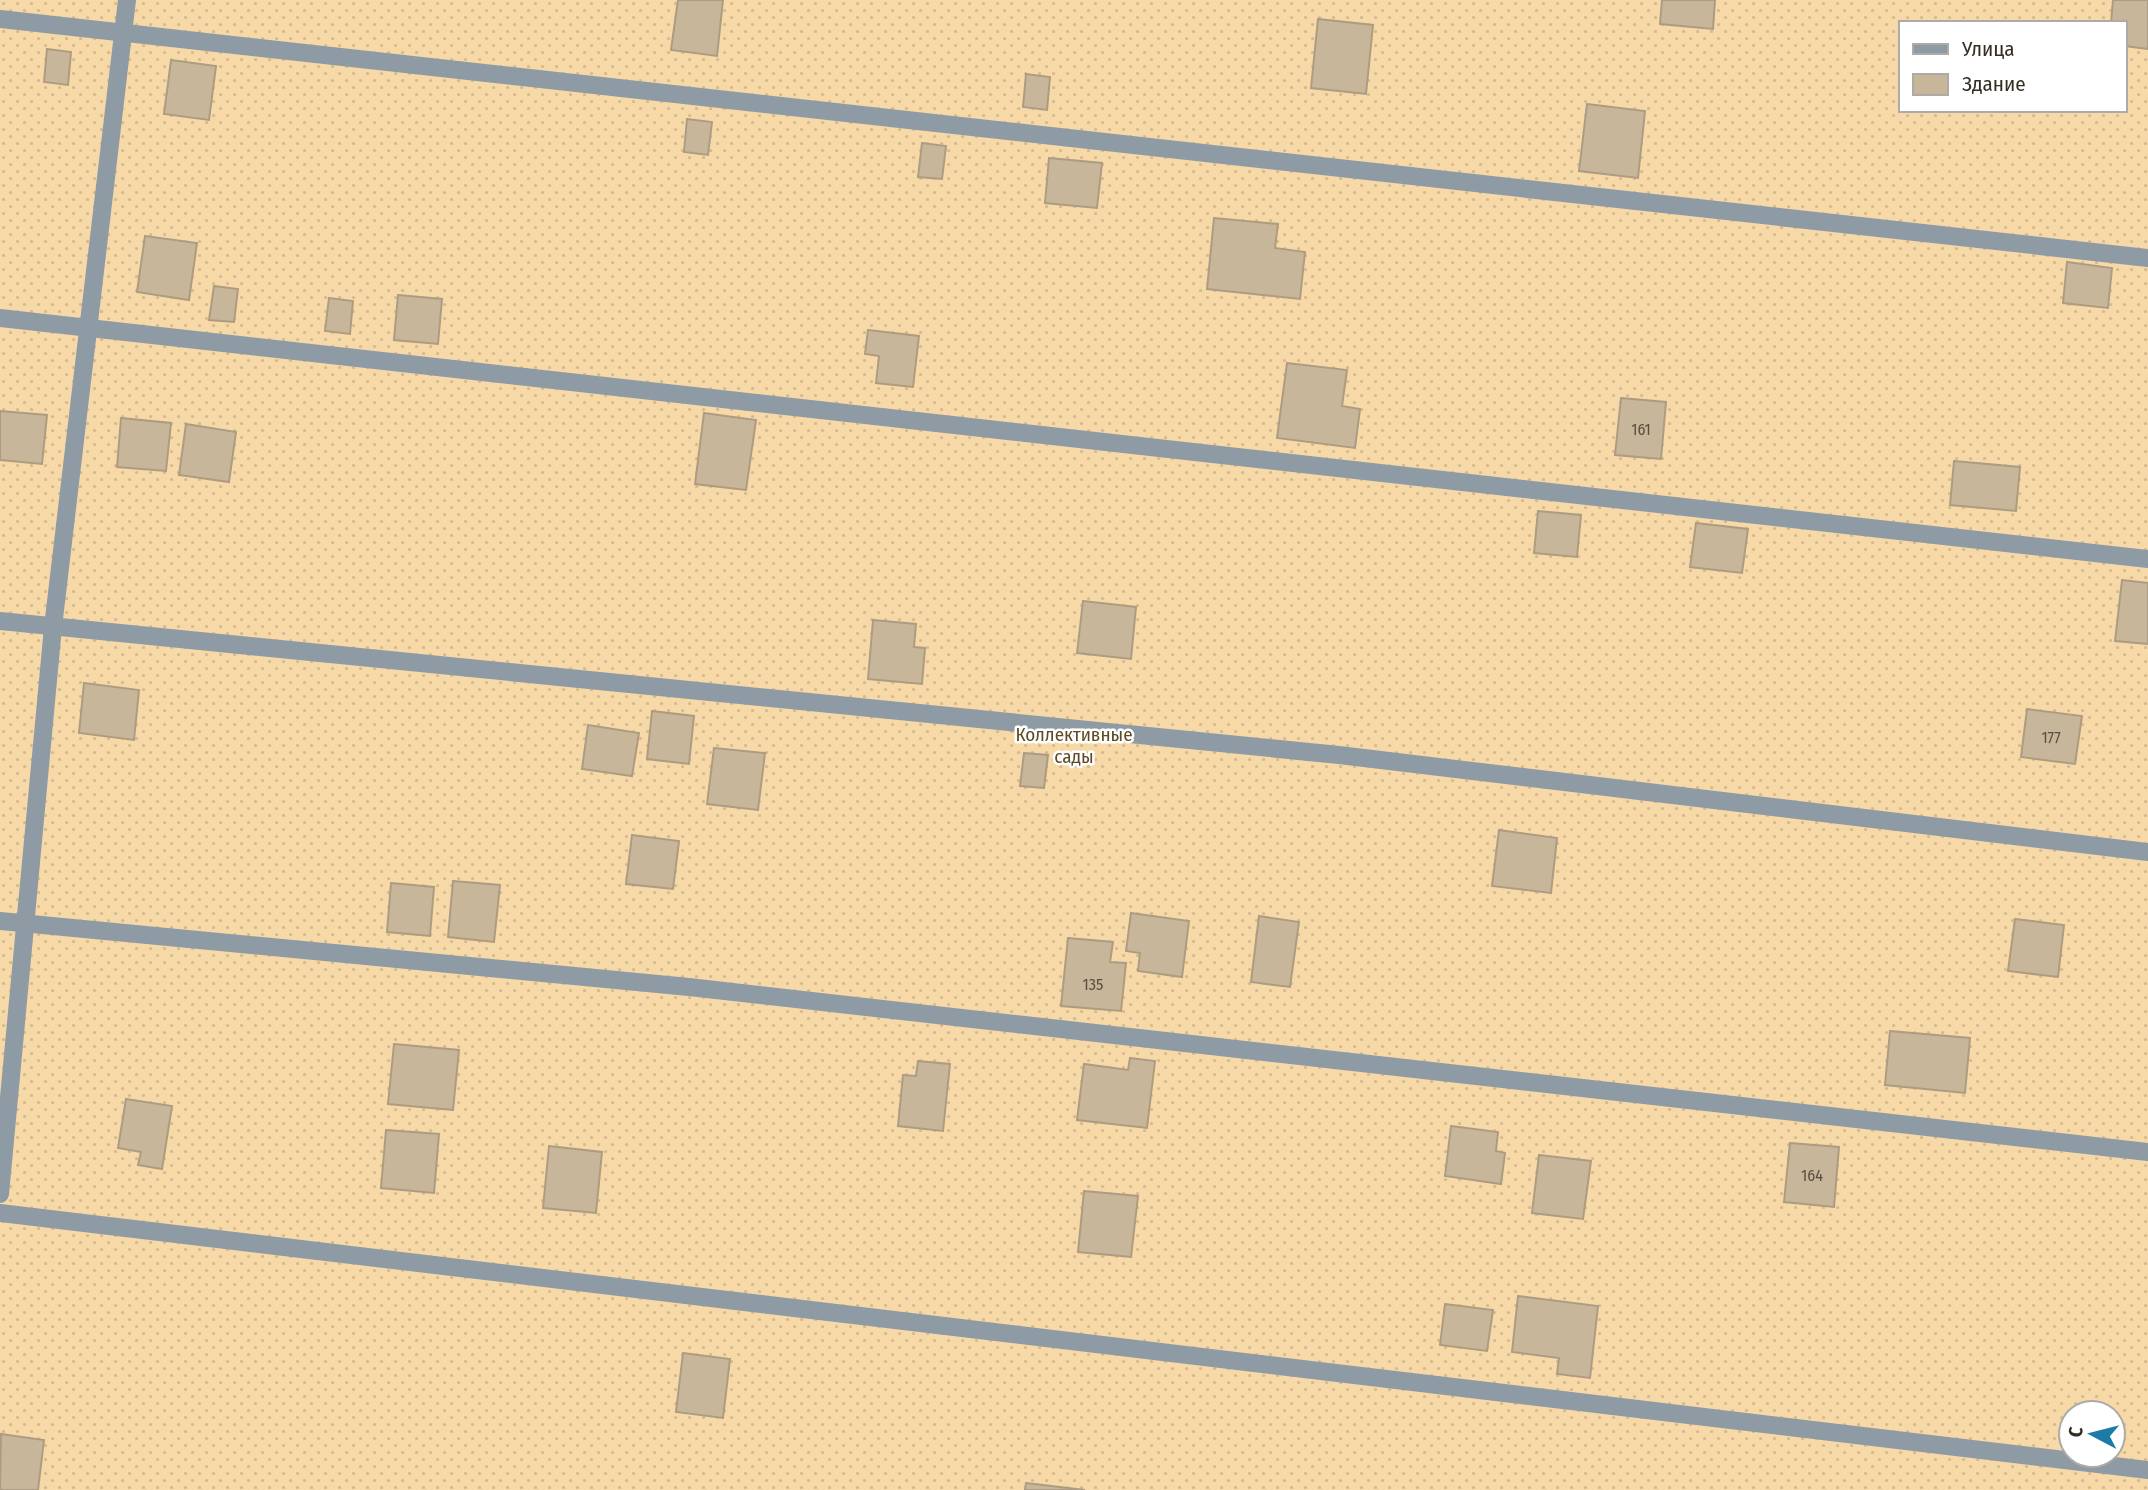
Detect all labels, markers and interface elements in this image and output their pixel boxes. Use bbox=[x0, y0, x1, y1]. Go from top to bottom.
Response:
legend bbox=[1899, 21, 2127, 112]
text: Улица bbox=[1961, 36, 2015, 62]
text: Здание bbox=[1962, 71, 2026, 97]
house number: 161 bbox=[1631, 420, 1651, 439]
park label: Коллективные сады bbox=[1015, 723, 1133, 768]
house number: 177 bbox=[2041, 728, 2061, 747]
house number: 135 bbox=[1083, 975, 1103, 994]
house number: 164 bbox=[1801, 1166, 1823, 1185]
north arrow bbox=[2057, 1399, 2127, 1469]
text: С bbox=[2064, 1426, 2088, 1438]

